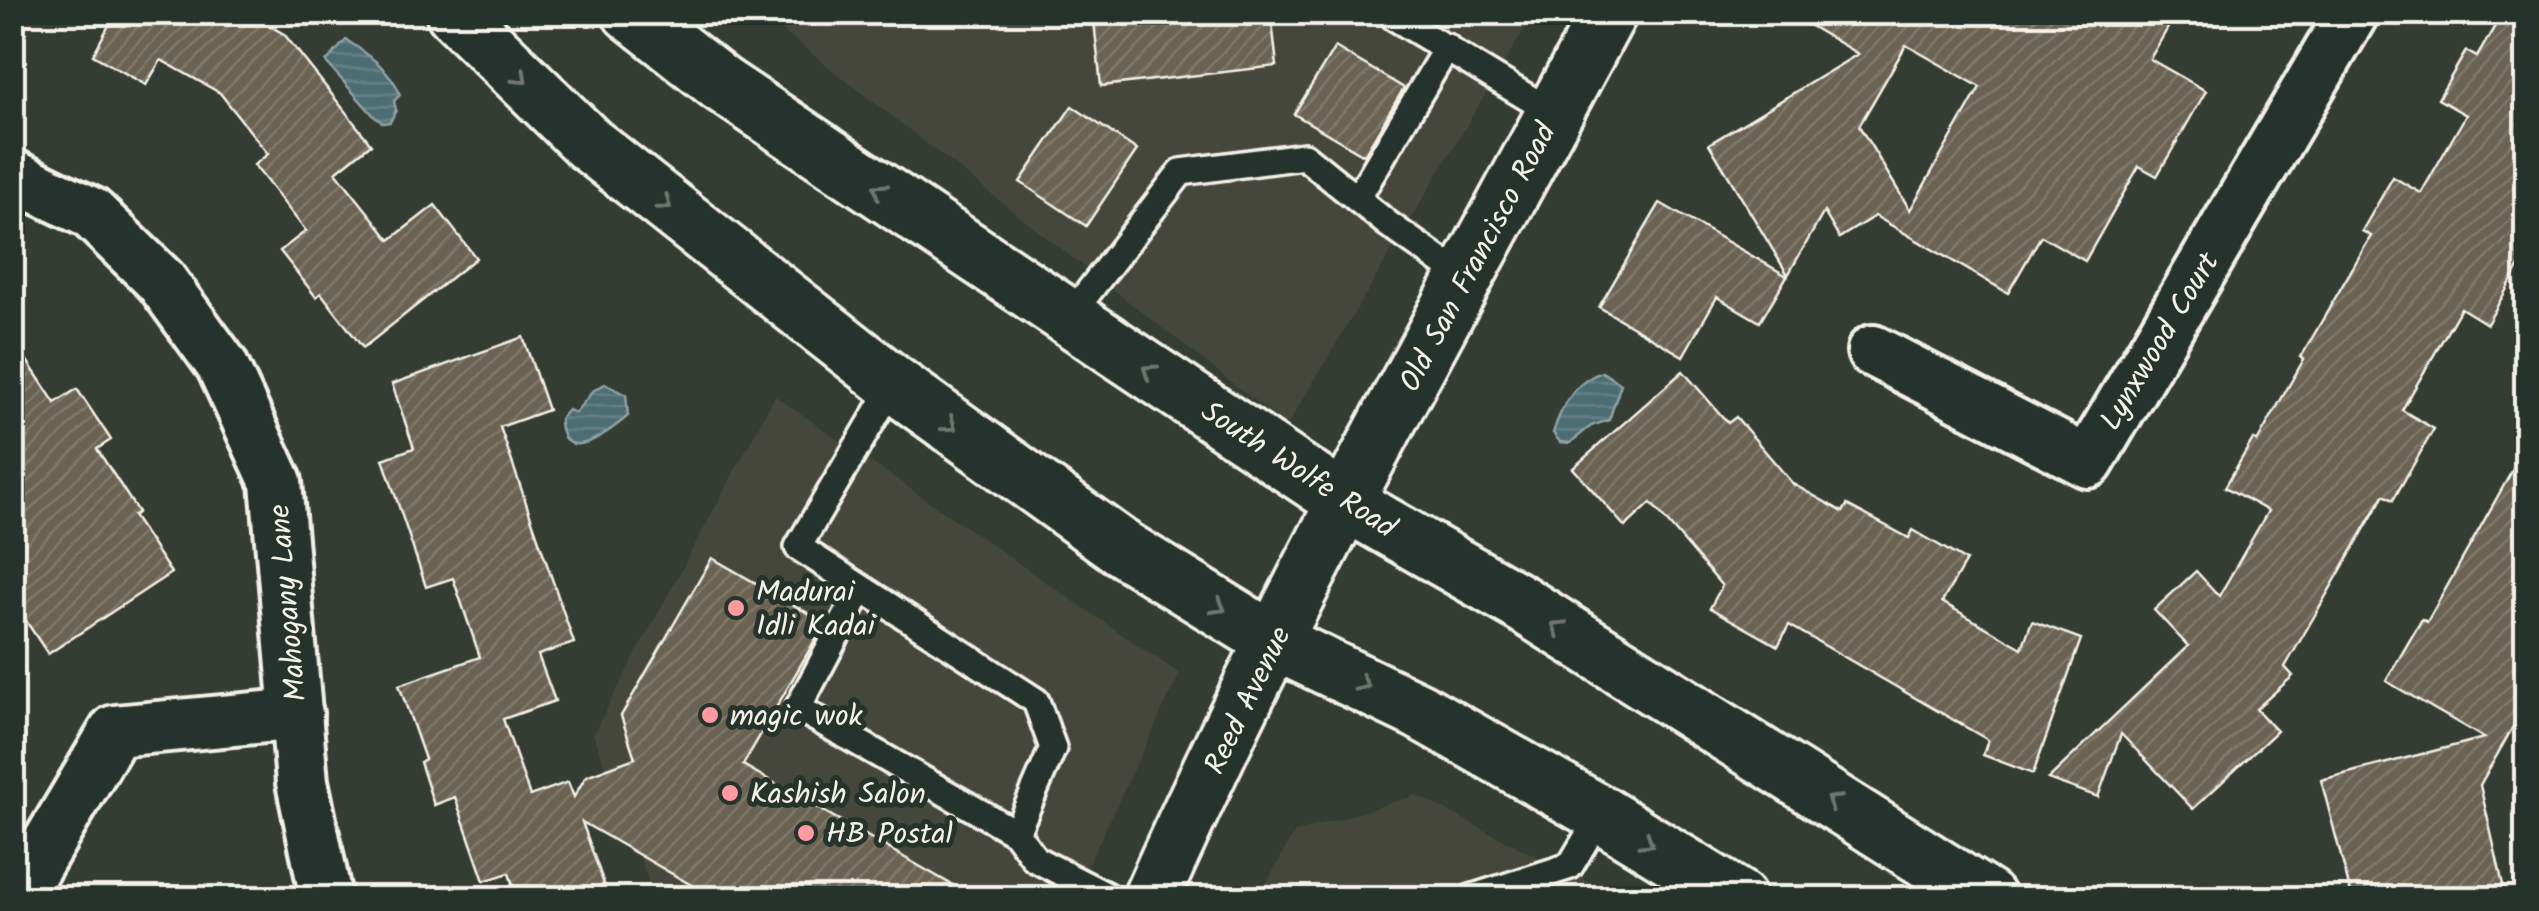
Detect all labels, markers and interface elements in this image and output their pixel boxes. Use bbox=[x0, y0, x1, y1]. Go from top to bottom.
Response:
one-way arrow bbox=[510, 66, 528, 84]
street label: Old San Francisco Road bbox=[1387, 114, 1571, 401]
one-way arrow bbox=[871, 184, 890, 202]
one-way arrow bbox=[654, 193, 672, 210]
street label: Lynxwood Court bbox=[2088, 243, 2233, 441]
one-way arrow bbox=[1141, 365, 1160, 383]
street label: South Wolfe Road bbox=[1190, 389, 1406, 553]
one-way arrow bbox=[939, 413, 957, 431]
street label: Mahogany Lane bbox=[256, 502, 322, 703]
place label: Madurai Idli Kadai bbox=[756, 569, 877, 651]
one-way arrow bbox=[1208, 595, 1226, 614]
marker: Madurai Idli Kadai bbox=[725, 597, 747, 619]
street label: Reed Avenue bbox=[1192, 619, 1305, 783]
one-way arrow bbox=[1551, 620, 1569, 639]
one-way arrow bbox=[1353, 672, 1371, 692]
place label: magic wok bbox=[730, 693, 863, 741]
marker: magic wok bbox=[699, 704, 721, 726]
place label: Kashish Salon bbox=[750, 771, 926, 819]
marker: Kashish Salon bbox=[719, 782, 741, 804]
one-way arrow bbox=[1826, 795, 1844, 814]
place label: HB Postal bbox=[826, 811, 953, 859]
marker: HB Postal bbox=[795, 822, 817, 844]
one-way arrow bbox=[1636, 830, 1654, 849]

